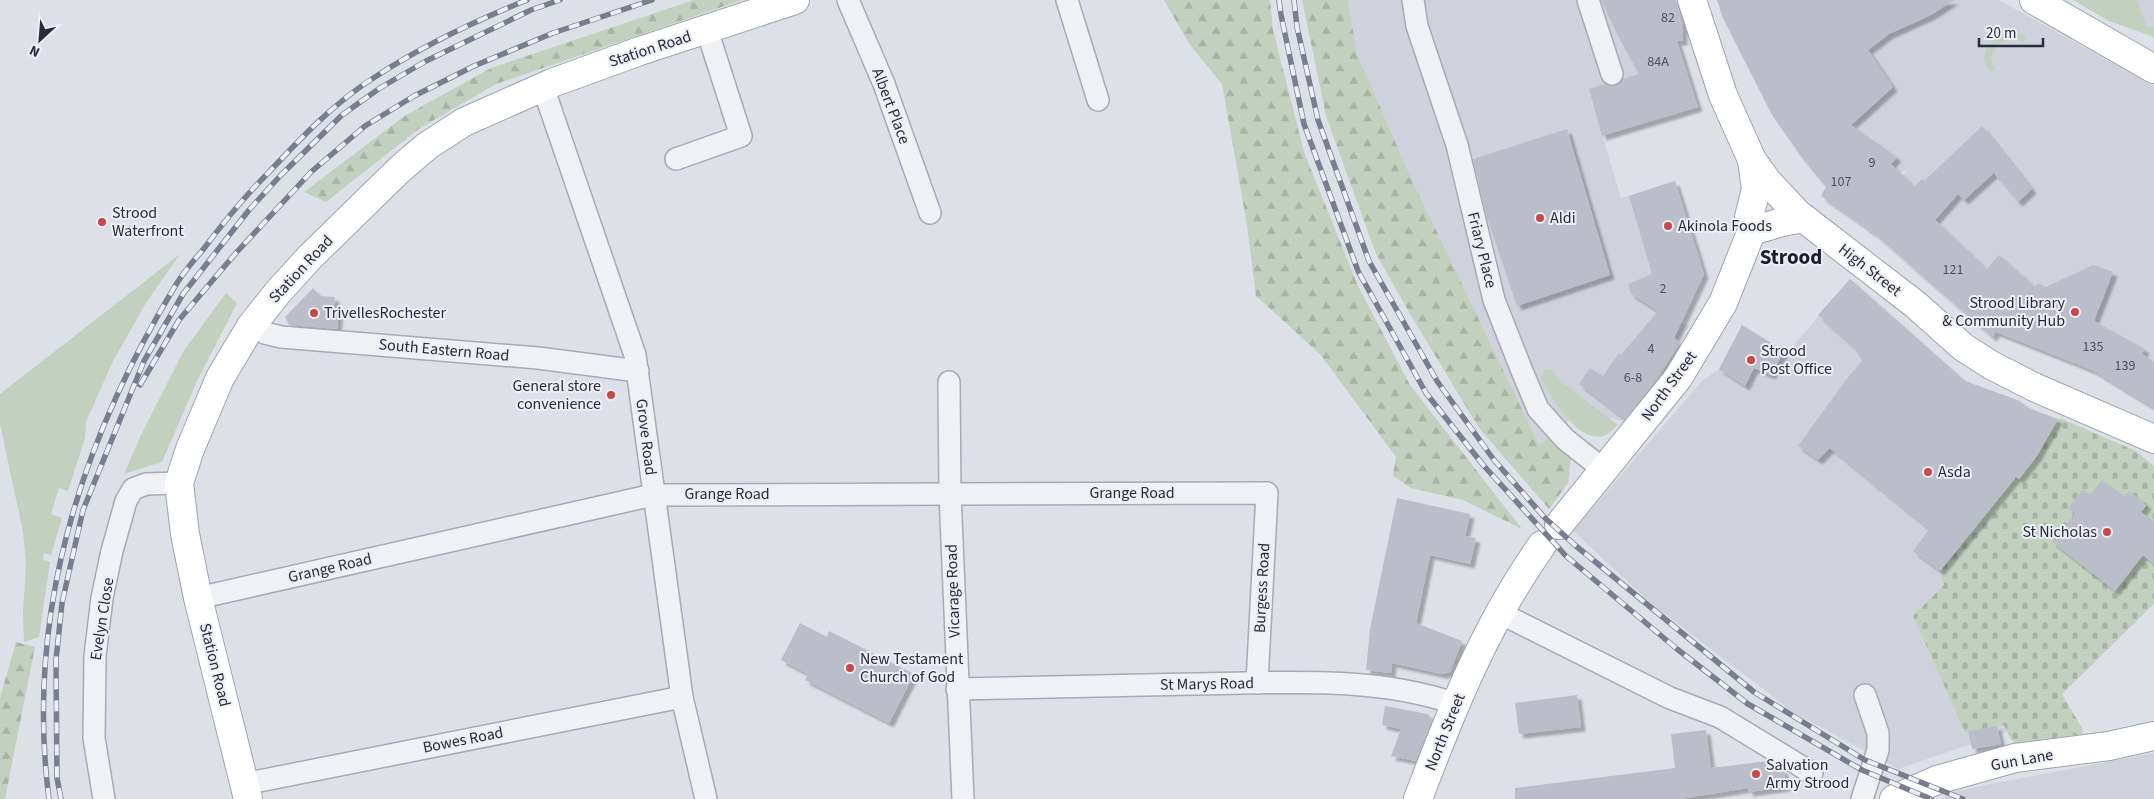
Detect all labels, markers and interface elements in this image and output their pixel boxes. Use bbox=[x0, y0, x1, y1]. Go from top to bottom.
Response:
house number: 82 bbox=[1661, 8, 1675, 28]
north arrow bbox=[15, 15, 65, 65]
scale bar bbox=[1979, 15, 2043, 47]
text: 20 m bbox=[1986, 23, 2016, 44]
street label: Station Road bbox=[606, 25, 694, 73]
text: N bbox=[26, 40, 43, 62]
house number: 84A bbox=[1647, 52, 1669, 72]
street label: Albert Place bbox=[866, 65, 916, 147]
house number: 9 bbox=[1869, 153, 1876, 173]
house number: 107 bbox=[1831, 172, 1851, 192]
place label: Strood Waterfront bbox=[112, 202, 184, 242]
place label: Aldi bbox=[1550, 207, 1576, 229]
street label: Friary Place bbox=[1462, 210, 1502, 290]
marker: Aldi bbox=[1534, 212, 1546, 224]
place label: Akinola Foods bbox=[1678, 215, 1772, 237]
marker: Strood Waterfront bbox=[96, 216, 108, 228]
marker: Akinola Foods bbox=[1662, 220, 1674, 232]
street label: Station Road bbox=[264, 230, 338, 308]
street label: High Street bbox=[1834, 238, 1907, 302]
district label: Strood bbox=[1760, 242, 1822, 272]
house number: 121 bbox=[1943, 260, 1963, 280]
house number: 2 bbox=[1660, 279, 1667, 299]
place label: Strood Library & Community Hub bbox=[1942, 292, 2066, 332]
place label: TrivellesRochester bbox=[324, 302, 447, 324]
marker: Strood Library & Community Hub bbox=[2069, 306, 2081, 318]
marker: TrivellesRochester bbox=[308, 307, 320, 319]
street label: South Eastern Road bbox=[378, 333, 510, 367]
house number: 135 bbox=[2083, 337, 2103, 357]
house number: 4 bbox=[1648, 339, 1655, 359]
place label: Strood Post Office bbox=[1761, 340, 1832, 380]
street label: North Street bbox=[1636, 346, 1702, 426]
marker: Strood Post Office bbox=[1745, 354, 1757, 366]
house number: 139 bbox=[2115, 356, 2135, 376]
house number: 6-8 bbox=[1624, 368, 1642, 388]
place label: General store convenience bbox=[512, 375, 601, 415]
marker: General store convenience bbox=[605, 389, 617, 401]
street label: Grove Road bbox=[630, 398, 662, 476]
place label: Asda bbox=[1938, 461, 1971, 483]
marker: Asda bbox=[1922, 466, 1934, 478]
street label: Grange Road bbox=[1089, 482, 1175, 504]
street label: Grange Road bbox=[684, 483, 770, 505]
place label: St Nicholas bbox=[2022, 521, 2097, 543]
marker: St Nicholas bbox=[2101, 526, 2113, 538]
street label: Burgess Road bbox=[1249, 542, 1275, 634]
street label: Vicarage Road bbox=[940, 544, 966, 638]
street label: Grange Road bbox=[286, 548, 374, 588]
street label: Evelyn Close bbox=[85, 576, 119, 662]
street label: Station Road bbox=[194, 621, 236, 709]
place label: New Testament Church of God bbox=[860, 648, 964, 688]
marker: New Testament Church of God bbox=[844, 662, 856, 674]
street label: St Marys Road bbox=[1160, 672, 1254, 696]
street label: North Street bbox=[1419, 689, 1471, 774]
street label: Bowes Road bbox=[421, 721, 505, 759]
street label: Gun Lane bbox=[1989, 744, 2055, 776]
place label: Salvation Army Strood bbox=[1766, 754, 1849, 794]
marker: Salvation Army Strood bbox=[1750, 768, 1762, 780]

